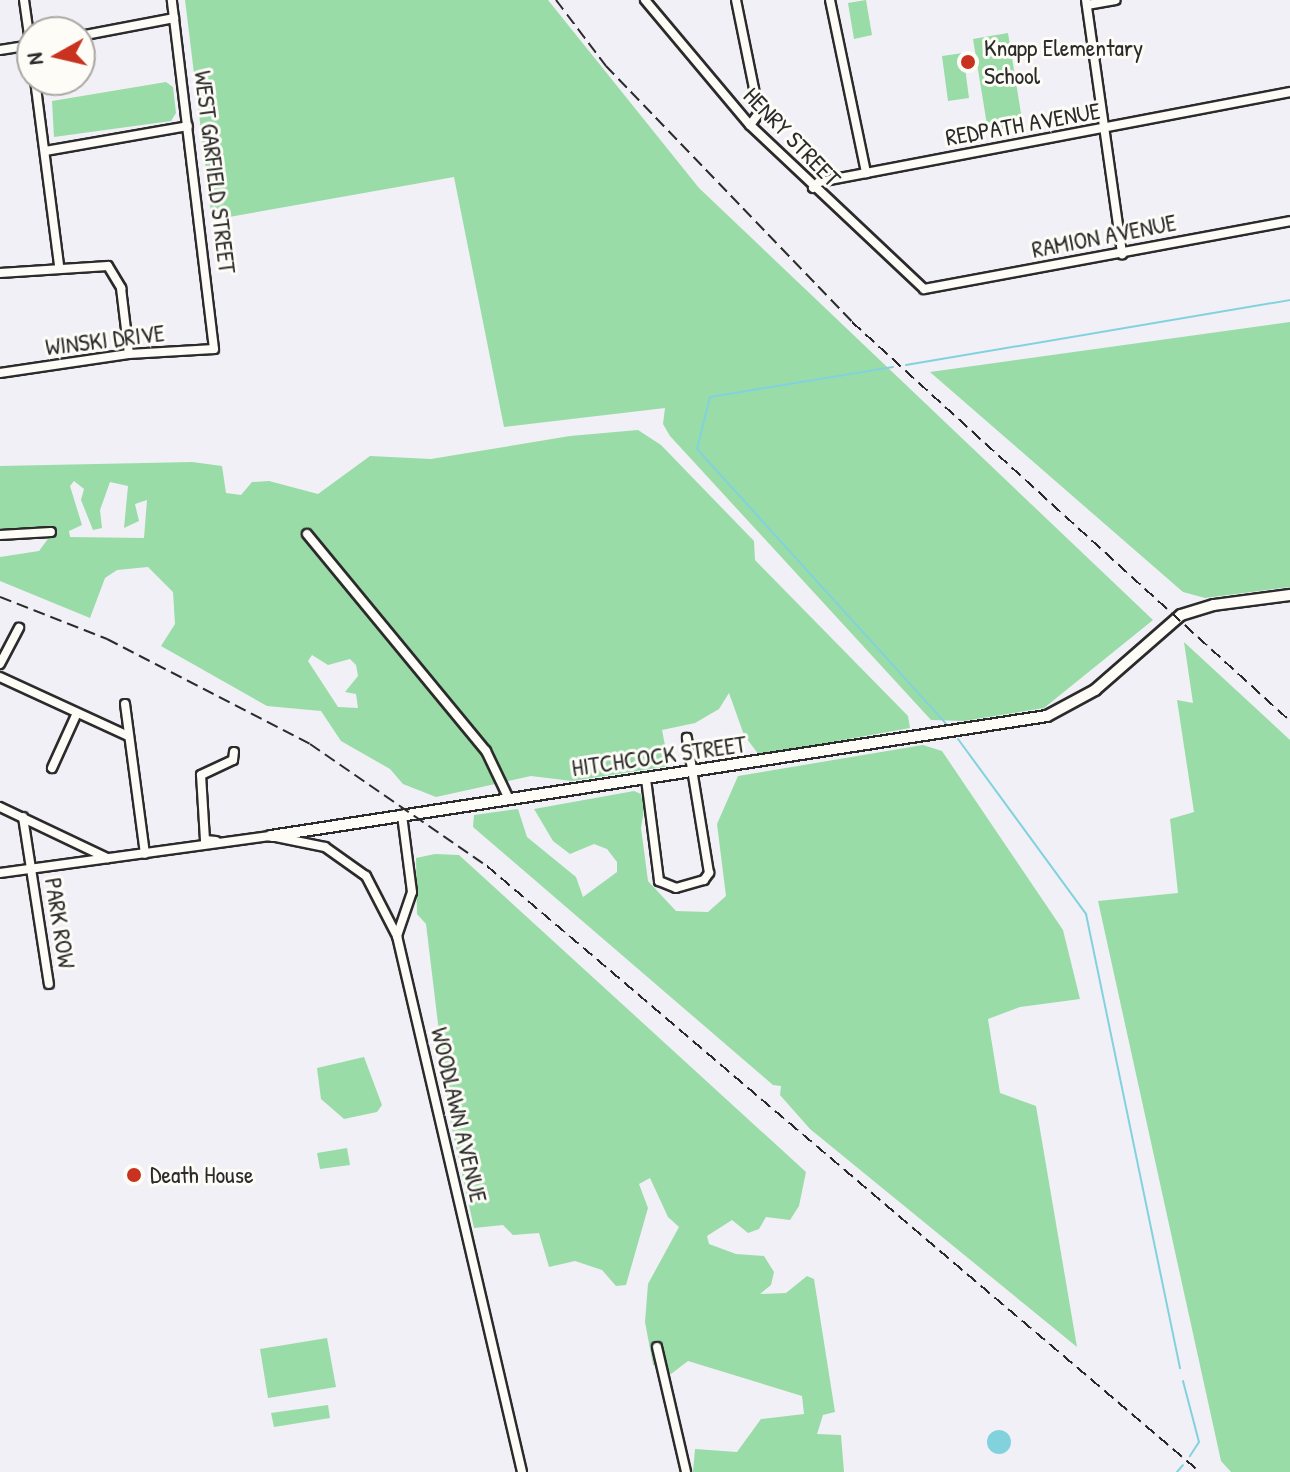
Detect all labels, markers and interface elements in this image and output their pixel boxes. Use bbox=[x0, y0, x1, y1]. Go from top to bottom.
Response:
north arrow bbox=[16, 16, 96, 96]
place label: Knapp Elementary School bbox=[984, 34, 1143, 90]
text: N bbox=[19, 51, 50, 67]
marker: Knapp Elementary School bbox=[959, 53, 977, 71]
street label: WEST GARFIELD STREET bbox=[188, 69, 242, 275]
street label: HENRY STREET bbox=[737, 81, 847, 193]
street label: REDPATH AVENUE bbox=[943, 96, 1103, 152]
street label: RAMION AVENUE bbox=[1029, 208, 1179, 264]
street label: WINSKI DRIVE bbox=[44, 318, 166, 362]
street label: HITCHCOCK STREET bbox=[570, 730, 748, 782]
street label: PARK ROW bbox=[39, 876, 81, 970]
street label: WOODLAWN AVENUE bbox=[425, 1025, 493, 1205]
place label: Death House bbox=[150, 1161, 254, 1189]
marker: Death House bbox=[125, 1166, 143, 1184]

